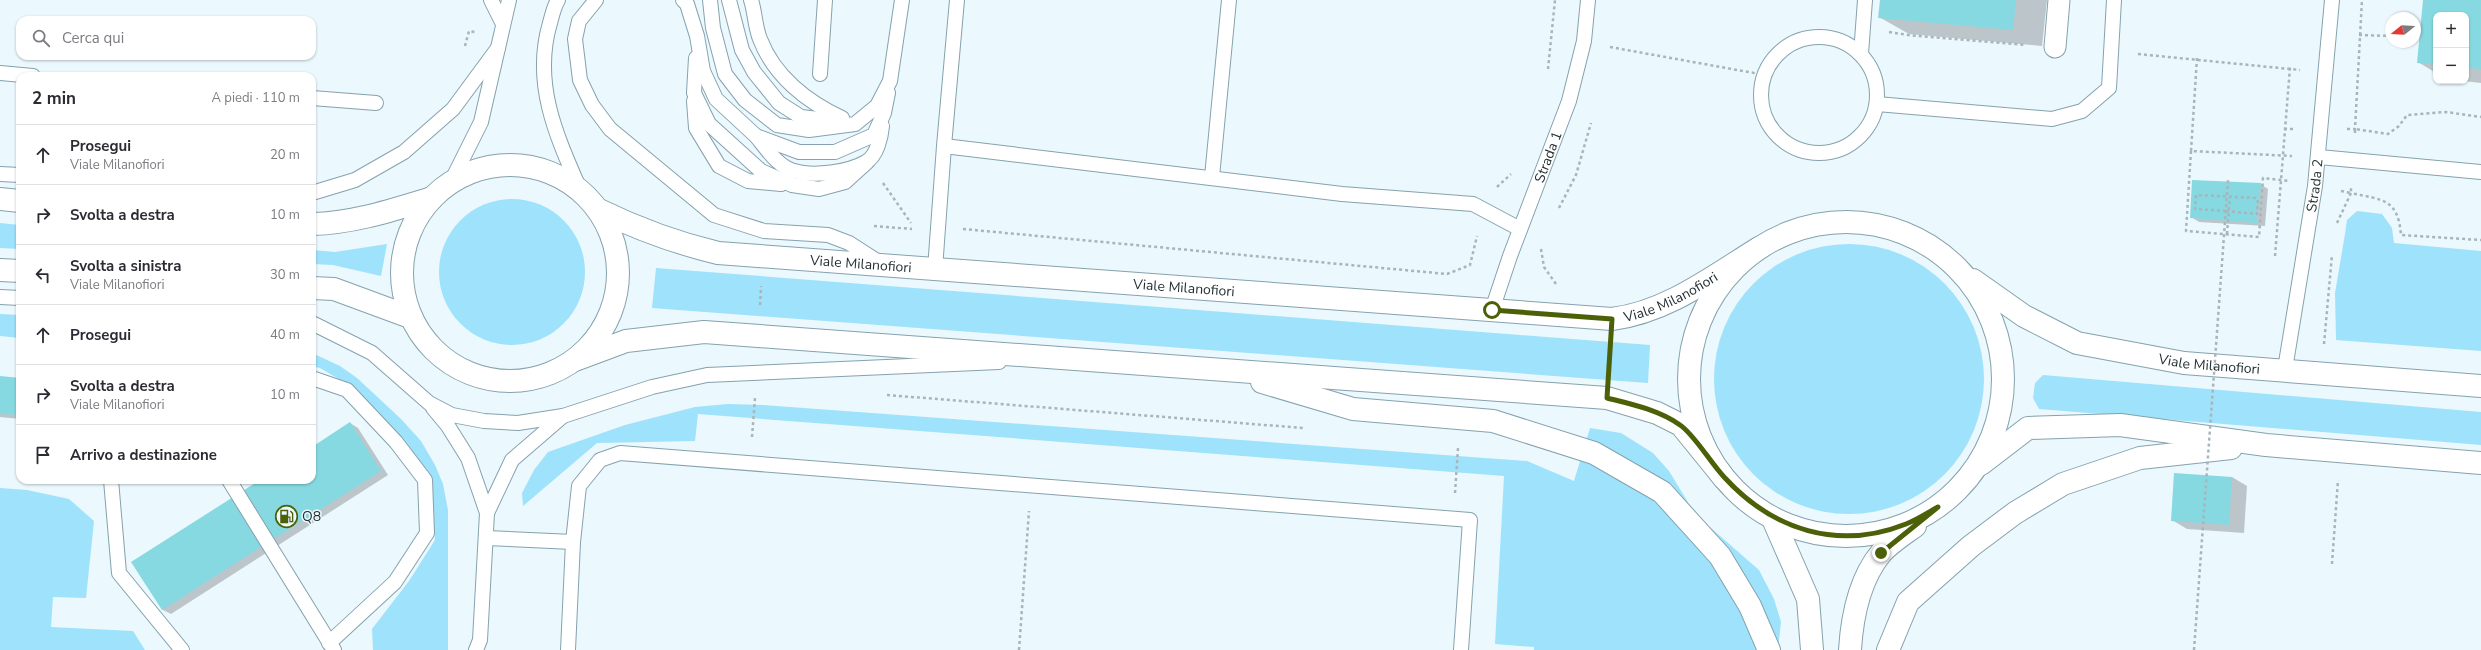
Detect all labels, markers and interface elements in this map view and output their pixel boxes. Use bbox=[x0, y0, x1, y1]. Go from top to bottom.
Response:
north arrow bbox=[2385, 12, 2421, 48]
map controls bbox=[2433, 12, 2469, 84]
button: + bbox=[2433, 12, 2469, 48]
search box bbox=[16, 16, 316, 60]
icon: search bbox=[30, 27, 52, 49]
text: Cerca qui bbox=[62, 28, 124, 48]
button: − bbox=[2433, 48, 2469, 84]
text: 2 min bbox=[32, 87, 76, 110]
text: A piedi · 110 m bbox=[212, 89, 300, 107]
street label: Strada 1 bbox=[1530, 129, 1567, 185]
text: Prosegui bbox=[70, 136, 131, 156]
icon: ahead bbox=[32, 144, 54, 166]
text: 20 m bbox=[270, 146, 300, 164]
text: Viale Milanofiori bbox=[70, 156, 164, 174]
street label: Strada 2 bbox=[2302, 158, 2327, 213]
icon: right bbox=[32, 204, 54, 226]
text: Svolta a destra bbox=[70, 205, 175, 225]
text: 10 m bbox=[270, 206, 300, 224]
street label: Viale Milanofiori bbox=[808, 251, 912, 277]
text: Svolta a sinistra bbox=[70, 256, 181, 276]
icon: left bbox=[32, 264, 54, 286]
text: 30 m bbox=[270, 266, 300, 284]
street label: Viale Milanofiori bbox=[1621, 268, 1721, 327]
street label: Viale Milanofiori bbox=[1131, 275, 1235, 301]
text: Viale Milanofiori bbox=[70, 276, 164, 294]
route start bbox=[1483, 301, 1501, 319]
icon: ahead bbox=[32, 324, 54, 346]
text: Prosegui bbox=[70, 325, 131, 345]
text: 40 m bbox=[270, 326, 300, 344]
street label: Viale Milanofiori bbox=[2156, 349, 2261, 379]
text: Svolta a destra bbox=[70, 376, 175, 396]
icon: right bbox=[32, 384, 54, 406]
text: 10 m bbox=[270, 386, 300, 404]
text: Viale Milanofiori bbox=[70, 396, 164, 414]
icon: arrive bbox=[32, 444, 54, 466]
text: Arrivo a destinazione bbox=[70, 445, 217, 465]
fuel station icon: Q8 bbox=[274, 503, 300, 529]
place label: Q8 bbox=[302, 507, 321, 526]
route end bbox=[1872, 544, 1890, 562]

